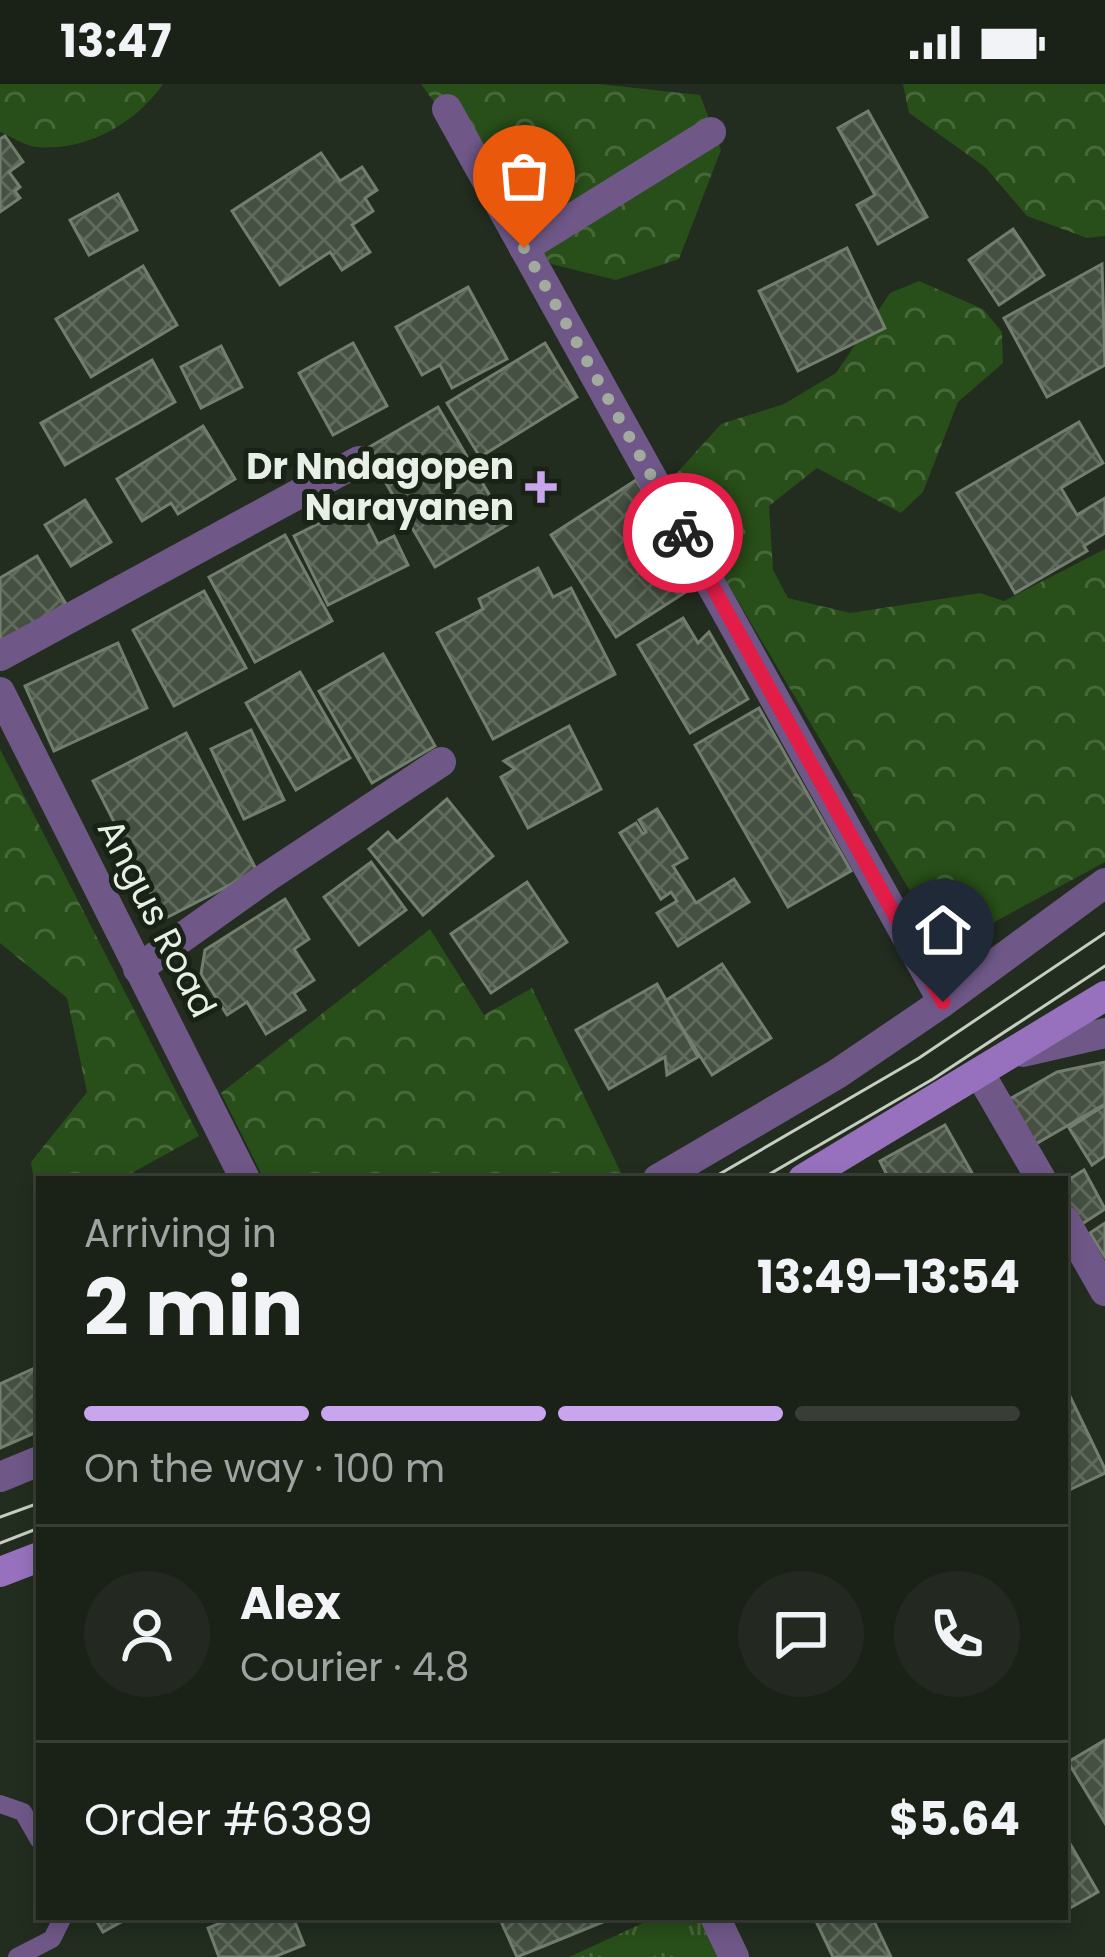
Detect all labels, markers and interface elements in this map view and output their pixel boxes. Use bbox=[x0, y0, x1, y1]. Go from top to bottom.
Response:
text: 13:47 bbox=[60, 10, 171, 73]
pin bbox=[473, 125, 575, 248]
icon: bag bbox=[491, 143, 557, 209]
place label: Dr Nndagopen Narayanen bbox=[246, 441, 514, 533]
marker: Dr Nndagopen Narayanen bbox=[525, 471, 557, 503]
courier bbox=[623, 473, 743, 593]
icon: bike bbox=[650, 500, 716, 566]
street label: Angus Road bbox=[85, 810, 229, 1026]
pin bbox=[892, 879, 994, 1002]
icon: home bbox=[910, 897, 976, 963]
text: Arriving in bbox=[84, 1206, 277, 1261]
text: 13:49–13:54 bbox=[757, 1246, 1020, 1309]
text: 2 min bbox=[84, 1253, 303, 1362]
text: On the way · 100 m bbox=[84, 1441, 445, 1496]
button: person bbox=[84, 1571, 210, 1697]
button: chat bbox=[738, 1571, 864, 1697]
button: phone bbox=[894, 1571, 1020, 1697]
text: Alex bbox=[240, 1572, 341, 1635]
text: Courier · 4.8 bbox=[240, 1640, 469, 1695]
text: Order #6389 bbox=[84, 1788, 373, 1851]
text: $5.64 bbox=[889, 1788, 1020, 1851]

